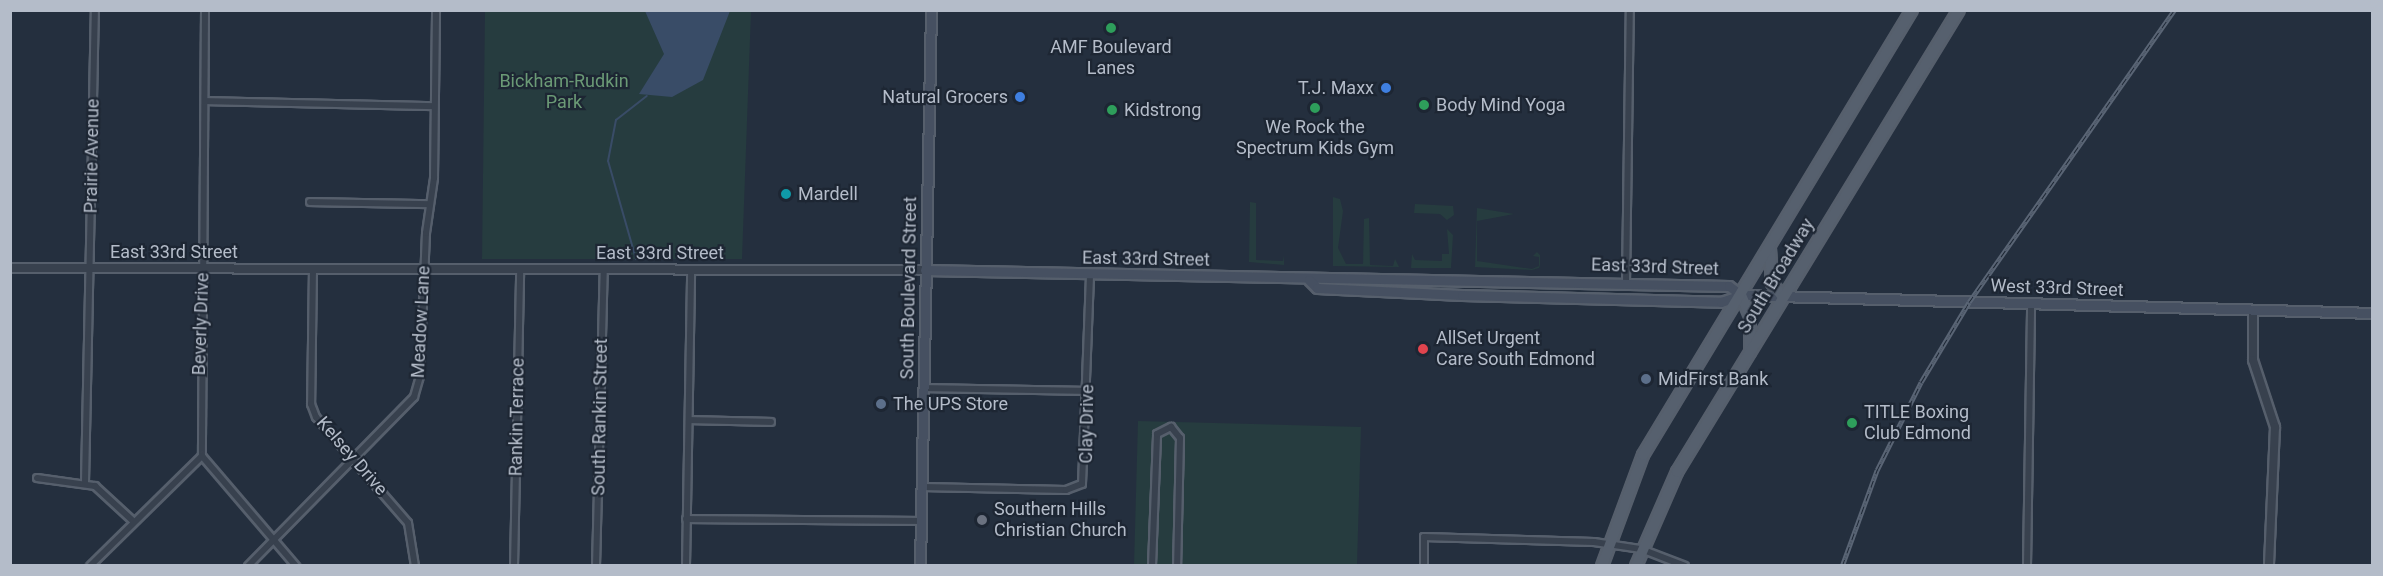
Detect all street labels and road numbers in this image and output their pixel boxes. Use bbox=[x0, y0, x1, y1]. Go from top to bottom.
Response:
street label: Prairie Avenue bbox=[80, 99, 104, 213]
street label: South Boulevard Street bbox=[897, 196, 921, 380]
street label: South Broadway bbox=[1733, 215, 1819, 337]
street label: East 33rd Street bbox=[110, 241, 238, 263]
street label: East 33rd Street bbox=[596, 242, 724, 264]
street label: East 33rd Street bbox=[1082, 247, 1210, 271]
street label: East 33rd Street bbox=[1591, 254, 1719, 280]
street label: Meadow Lane bbox=[407, 265, 435, 379]
street label: Beverly Drive bbox=[188, 272, 214, 376]
street label: West 33rd Street bbox=[1990, 275, 2124, 301]
street label: South Rankin Street bbox=[588, 338, 612, 496]
street label: Rankin Terrace bbox=[505, 357, 529, 477]
street label: Clay Drive bbox=[1076, 384, 1098, 464]
street label: Kelsey Drive bbox=[312, 412, 392, 500]

